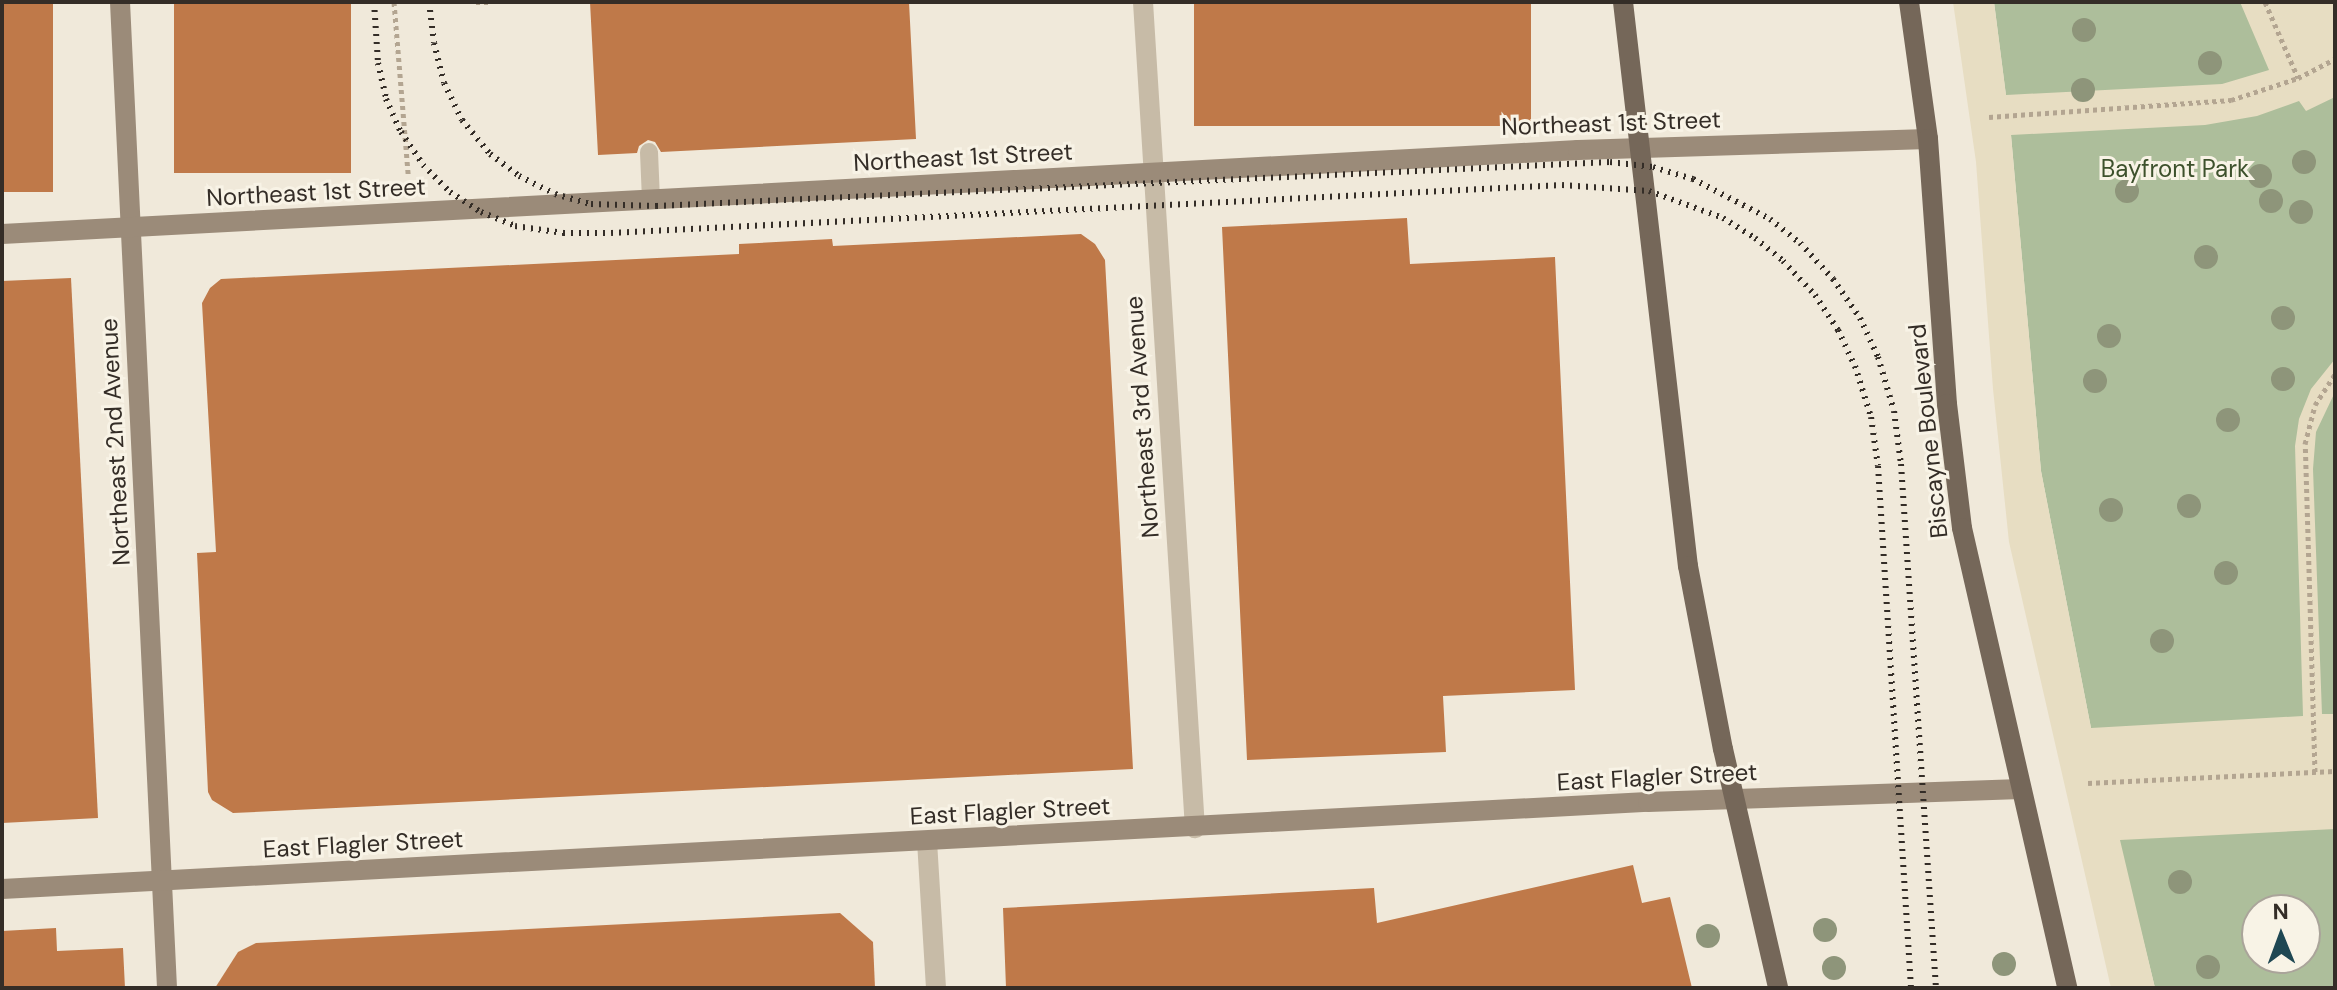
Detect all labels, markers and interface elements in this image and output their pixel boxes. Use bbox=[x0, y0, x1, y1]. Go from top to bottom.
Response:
street label: Northeast 1st Street bbox=[1501, 105, 1721, 141]
street label: Northeast 1st Street bbox=[853, 137, 1073, 177]
park label: Bayfront Park bbox=[2101, 155, 2249, 183]
street label: Northeast 1st Street bbox=[206, 172, 426, 212]
street label: Northeast 3rd Avenue bbox=[1119, 295, 1165, 539]
street label: Northeast 2nd Avenue bbox=[94, 318, 136, 566]
street label: Biscayne Boulevard bbox=[1902, 322, 1954, 540]
street label: East Flagler Street bbox=[1556, 757, 1758, 797]
street label: East Flagler Street bbox=[909, 791, 1111, 831]
street label: East Flagler Street bbox=[262, 824, 464, 864]
north arrow bbox=[2241, 894, 2321, 974]
text: N bbox=[2272, 897, 2289, 926]

